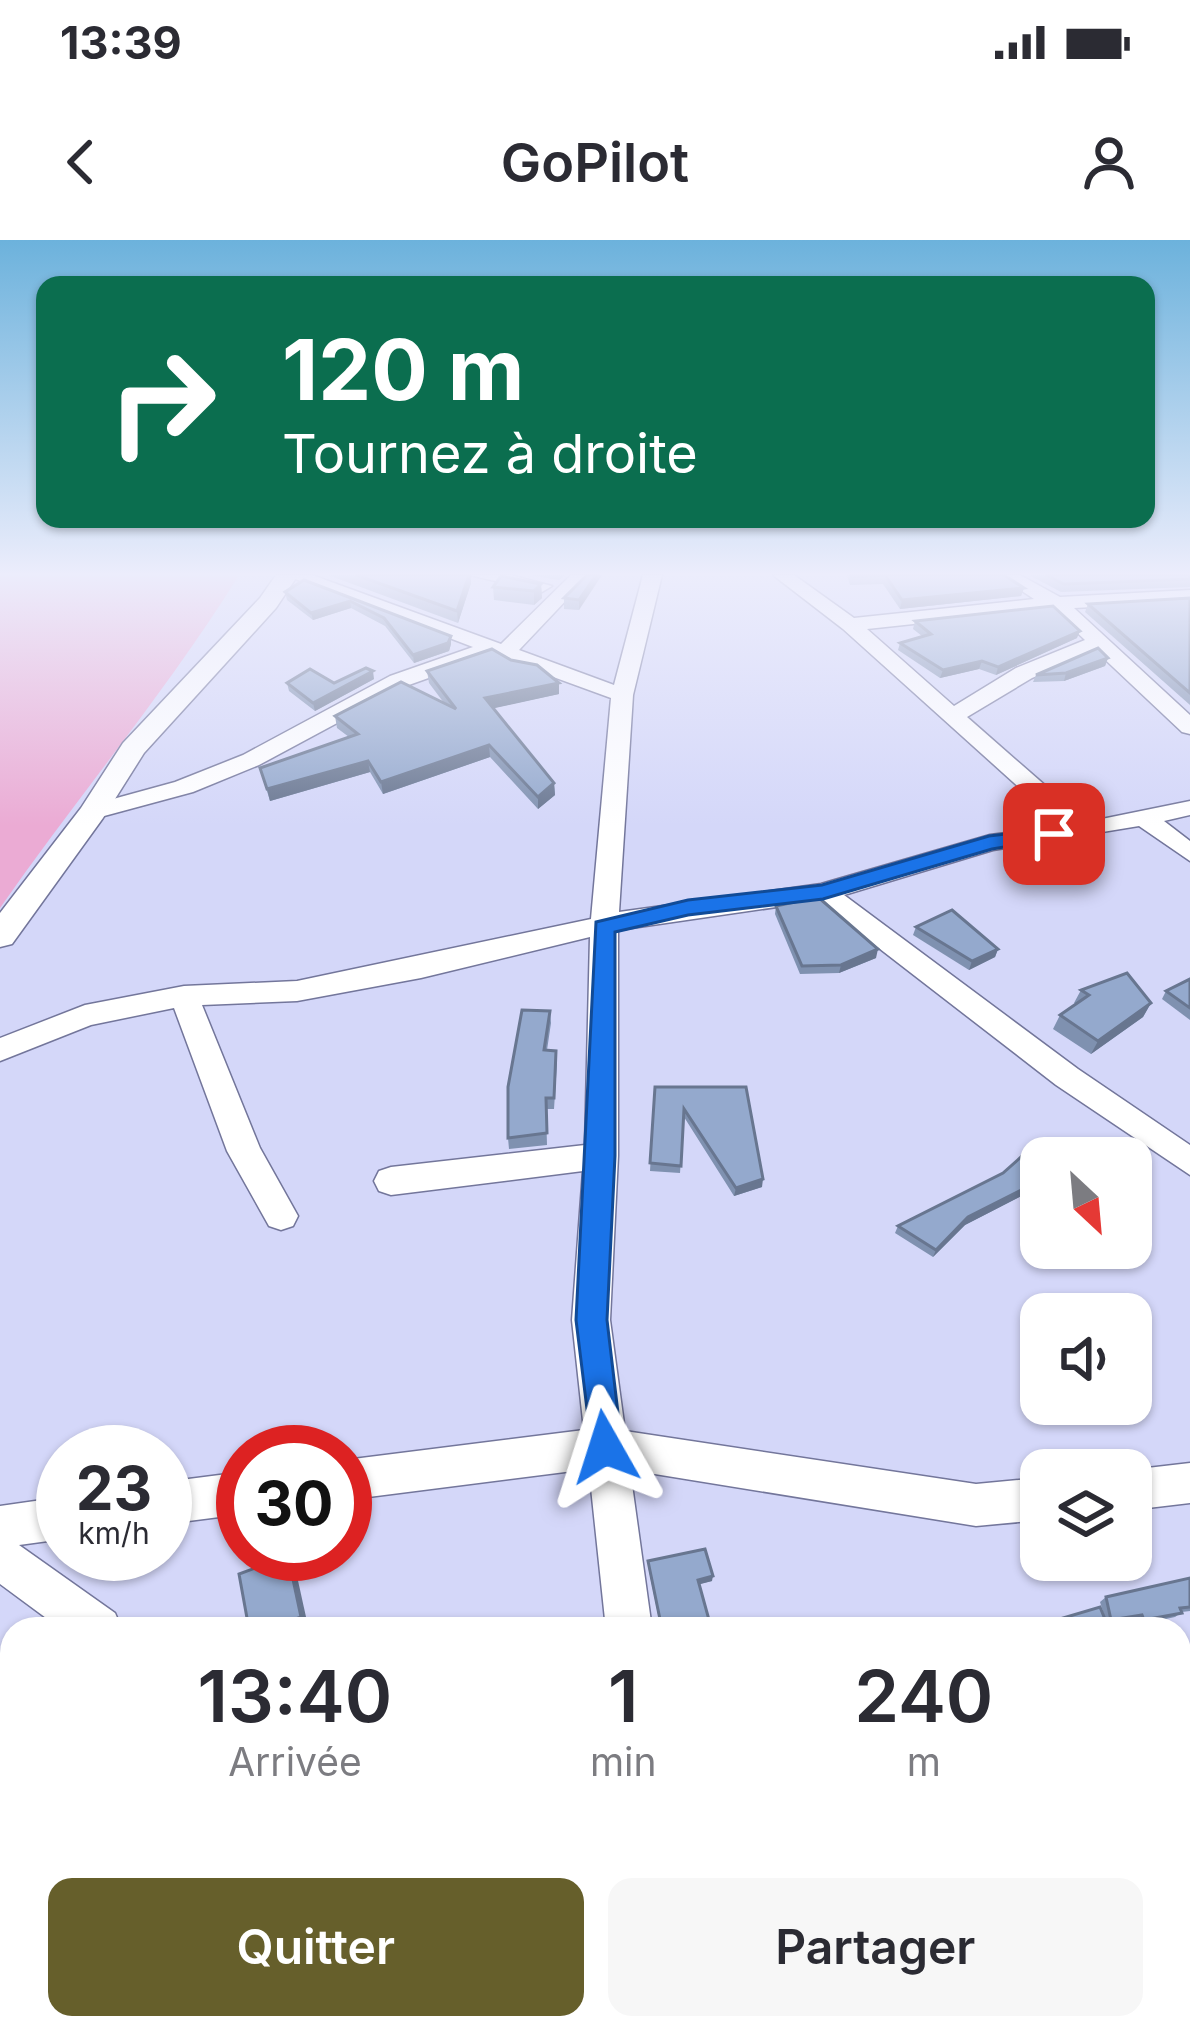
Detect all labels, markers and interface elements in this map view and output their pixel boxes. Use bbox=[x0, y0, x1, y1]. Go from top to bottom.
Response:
text: 13:39 bbox=[60, 15, 182, 70]
icon: back bbox=[48, 129, 114, 195]
icon: person bbox=[1076, 129, 1142, 195]
text: GoPilot bbox=[501, 130, 689, 195]
text: 120 m bbox=[282, 319, 524, 420]
icon: right bbox=[84, 324, 240, 480]
text: Tournez à droite bbox=[282, 421, 698, 486]
pin bbox=[1003, 783, 1105, 885]
icon: arrive bbox=[1021, 801, 1087, 867]
north arrow bbox=[1020, 1137, 1152, 1269]
map controls bbox=[1020, 1137, 1152, 1581]
button: sound bbox=[1020, 1293, 1152, 1425]
position arrow bbox=[542, 1384, 668, 1510]
speed limit sign: 30 bbox=[216, 1425, 372, 1581]
button: layers bbox=[1020, 1449, 1152, 1581]
text: 23 bbox=[76, 1452, 152, 1524]
text: km/h bbox=[78, 1515, 150, 1551]
text: 13:40 bbox=[198, 1652, 392, 1739]
text: 1 bbox=[608, 1652, 638, 1739]
text: 240 bbox=[854, 1652, 993, 1739]
text: Arrivée bbox=[228, 1738, 362, 1785]
text: min bbox=[590, 1738, 657, 1785]
text: m bbox=[907, 1738, 941, 1785]
button: Quitter bbox=[48, 1878, 584, 2016]
button: Partager bbox=[608, 1878, 1143, 2016]

